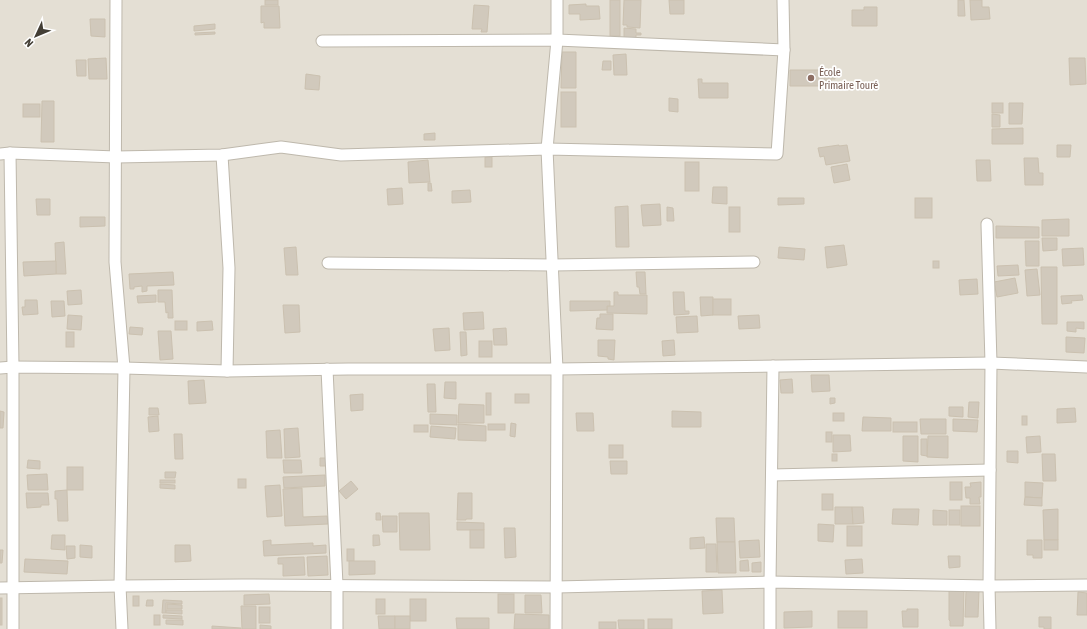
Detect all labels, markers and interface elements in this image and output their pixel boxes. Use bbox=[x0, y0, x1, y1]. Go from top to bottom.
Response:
north arrow bbox=[16, 16, 56, 56]
text: N bbox=[22, 36, 35, 49]
place label: École Primaire Touré bbox=[819, 66, 878, 91]
marker: École Primaire Touré bbox=[806, 73, 816, 83]

